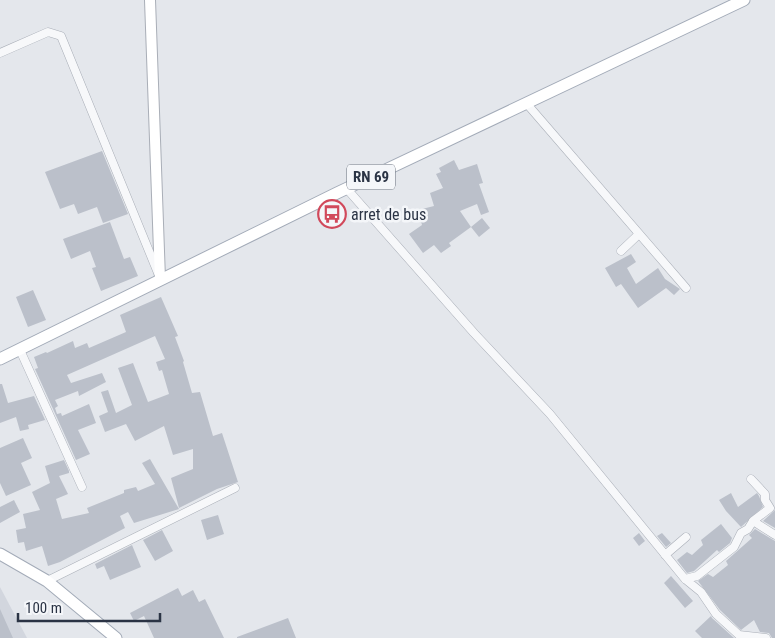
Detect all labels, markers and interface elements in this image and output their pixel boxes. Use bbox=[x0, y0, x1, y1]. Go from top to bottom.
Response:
road number: RN 69 bbox=[347, 164, 395, 190]
bus stop icon: arret de bus bbox=[317, 199, 347, 229]
place label: arret de bus bbox=[351, 205, 426, 224]
scale bar bbox=[18, 590, 160, 622]
text: 100 m bbox=[25, 599, 62, 617]

